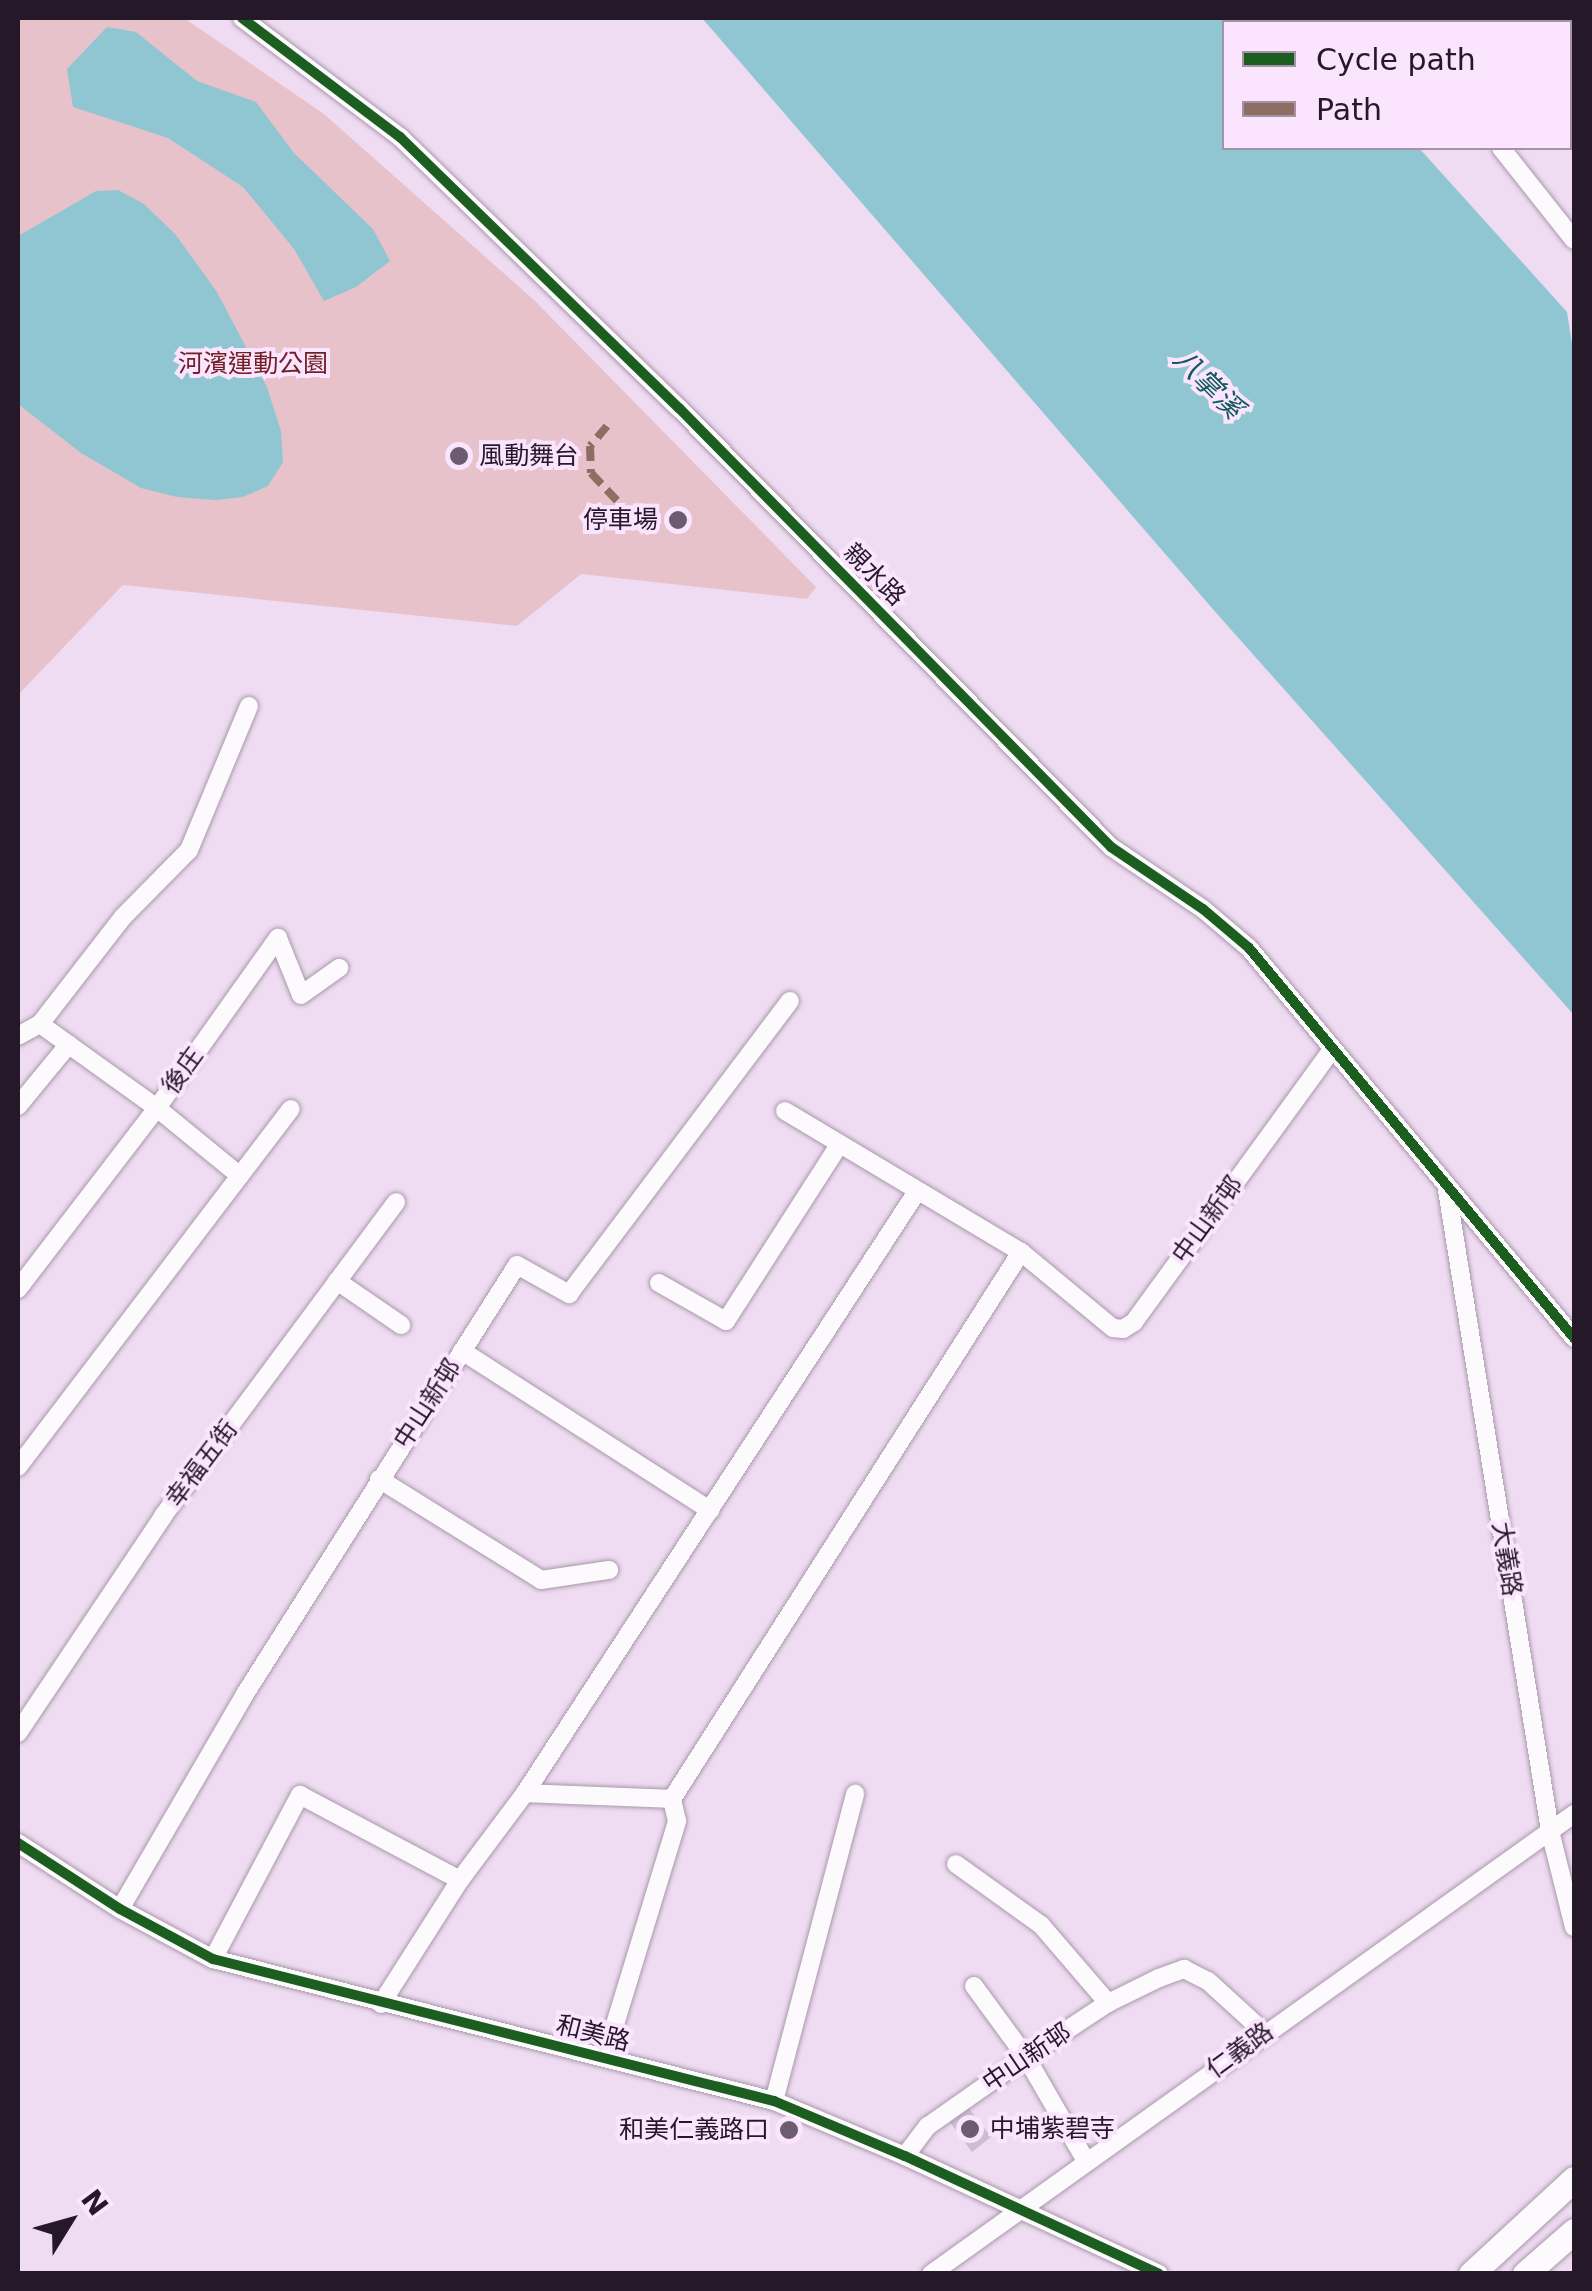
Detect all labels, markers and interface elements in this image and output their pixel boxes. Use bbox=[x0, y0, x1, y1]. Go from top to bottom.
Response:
legend bbox=[1222, 20, 1572, 150]
text: Cycle path bbox=[1316, 42, 1476, 77]
text: Path bbox=[1316, 92, 1382, 127]
water label: 八掌溪 bbox=[1166, 342, 1250, 426]
park label: 河濱運動公園 bbox=[178, 349, 328, 379]
place label: 風動舞台 bbox=[479, 441, 579, 471]
marker: 風動舞台 bbox=[448, 445, 470, 467]
place label: 停車場 bbox=[583, 505, 658, 535]
marker: 停車場 bbox=[667, 509, 689, 531]
street label: 親水路 bbox=[837, 538, 911, 612]
street label: 後庄 bbox=[156, 1042, 210, 1100]
street label: 中山新邨 bbox=[1166, 1171, 1250, 1269]
street label: 中山新邨 bbox=[388, 1354, 468, 1454]
street label: 幸福五街 bbox=[160, 1415, 244, 1513]
street label: 大義路 bbox=[1485, 1520, 1527, 1598]
street label: 和美路 bbox=[553, 2010, 633, 2058]
street label: 仁義路 bbox=[1201, 2017, 1279, 2085]
street label: 中山新邨 bbox=[977, 2018, 1077, 2098]
place label: 中埔紫碧寺 bbox=[990, 2114, 1115, 2144]
place label: 和美仁義路口 bbox=[619, 2115, 769, 2145]
marker: 中埔紫碧寺 bbox=[959, 2118, 981, 2140]
marker: 和美仁義路口 bbox=[778, 2119, 800, 2141]
north arrow bbox=[20, 2171, 120, 2271]
text: N bbox=[74, 2183, 115, 2222]

